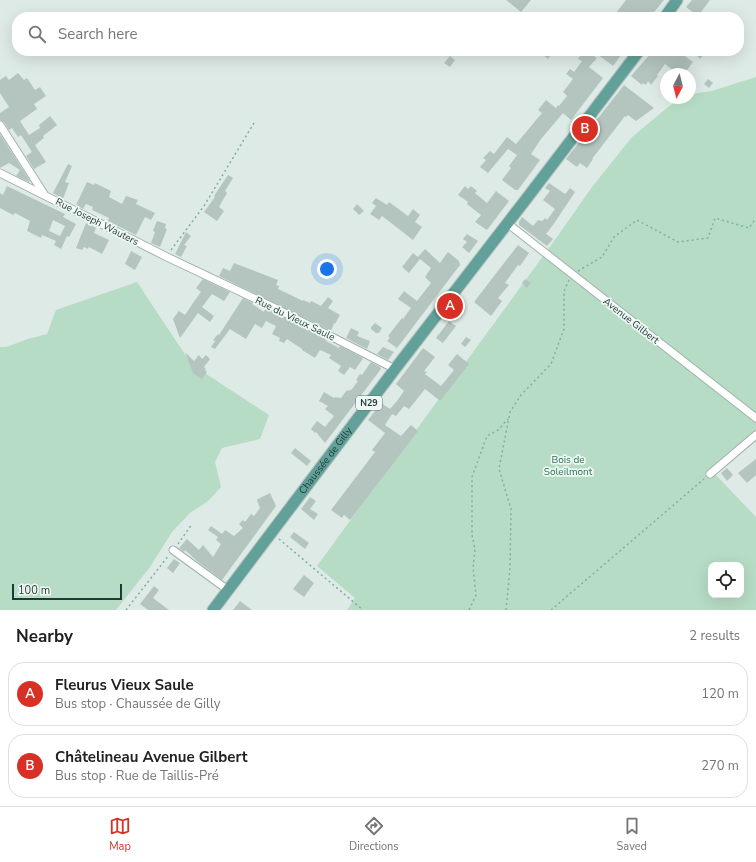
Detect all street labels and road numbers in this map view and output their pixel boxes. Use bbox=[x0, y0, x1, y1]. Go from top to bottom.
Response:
street label: Rue Joseph Wauters bbox=[53, 195, 141, 249]
street label: Rue du Vieux Saule bbox=[253, 294, 337, 344]
street label: Avenue Gilbert bbox=[600, 295, 662, 348]
road number: N29 bbox=[356, 396, 382, 410]
street label: Chaussée de Gilly bbox=[296, 424, 356, 497]

